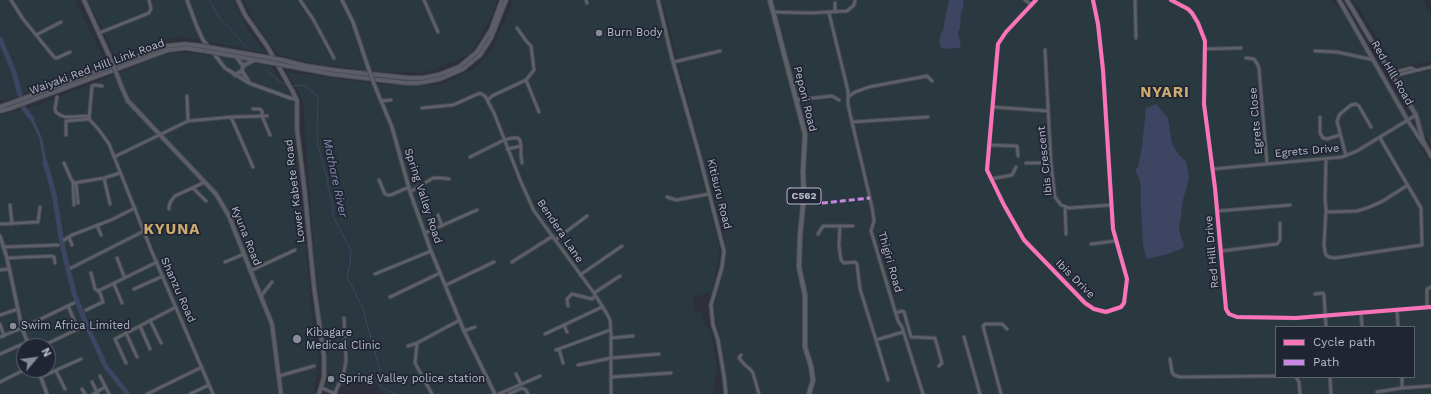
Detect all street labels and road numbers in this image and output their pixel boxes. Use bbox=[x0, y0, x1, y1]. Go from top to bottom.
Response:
street label: Waiyaki Red Hill Link Road bbox=[28, 36, 166, 98]
street label: Red Hill Road bbox=[1368, 38, 1416, 108]
street label: Peponi Road bbox=[791, 65, 819, 133]
street label: Egrets Close bbox=[1246, 87, 1266, 155]
street label: Ibis Crescent bbox=[1035, 125, 1055, 197]
street label: Lower Kabete Road bbox=[282, 138, 308, 244]
street label: Egrets Drive bbox=[1274, 142, 1340, 160]
street label: Spring Valley Road bbox=[401, 147, 445, 245]
street label: Kitisuru Road bbox=[704, 157, 734, 231]
road number: C562 bbox=[787, 188, 821, 204]
street label: Bendera Lane bbox=[534, 197, 586, 265]
street label: Kyuna Road bbox=[228, 204, 264, 268]
street label: Red Hill Drive bbox=[1202, 215, 1222, 289]
street label: Thigiri Road bbox=[875, 230, 905, 294]
street label: Shanzu Road bbox=[158, 255, 198, 325]
street label: Ibis Drive bbox=[1053, 257, 1097, 301]

